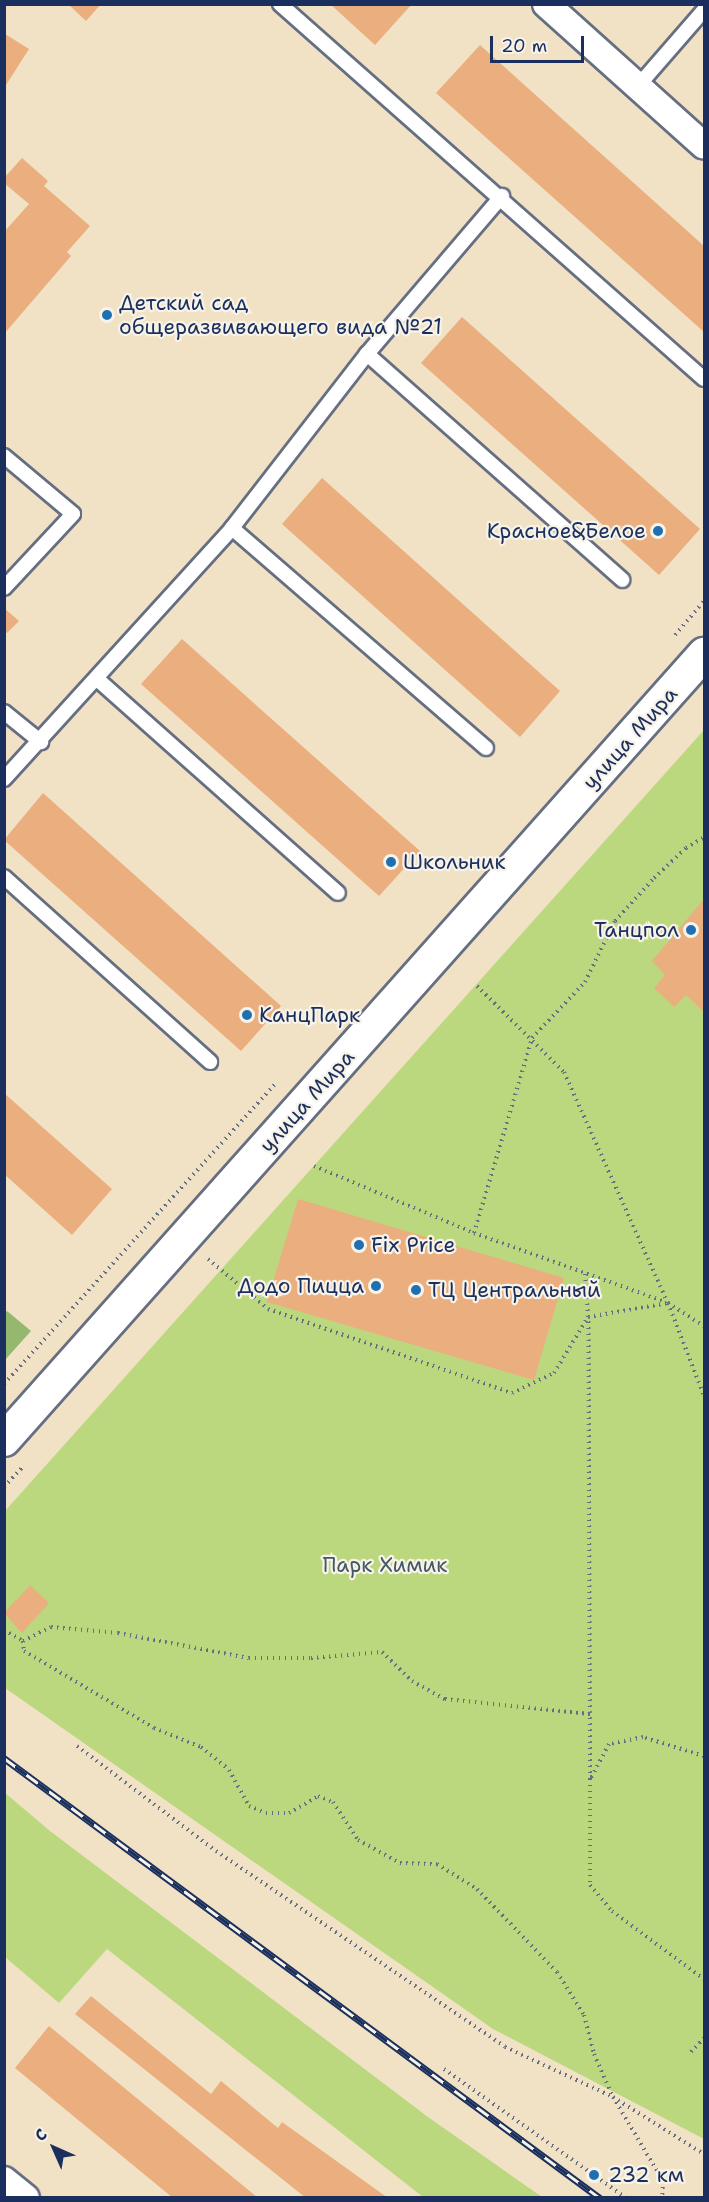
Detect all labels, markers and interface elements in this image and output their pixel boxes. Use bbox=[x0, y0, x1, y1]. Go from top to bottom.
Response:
scale bar bbox=[493, 24, 588, 62]
text: 20 m bbox=[501, 34, 547, 58]
place label: Детский сад общеразвивающего вида №21 bbox=[119, 290, 442, 340]
marker: Детский сад общеразвивающего вида №21 bbox=[100, 308, 114, 322]
place label: Красное&Белое bbox=[487, 518, 646, 544]
marker: Красное&Белое bbox=[651, 524, 665, 538]
street label: улица Мира bbox=[577, 681, 683, 795]
place label: Школьник bbox=[403, 849, 506, 875]
marker: Школьник bbox=[384, 855, 398, 869]
place label: Танцпол bbox=[594, 917, 679, 943]
marker: Танцпол bbox=[684, 923, 698, 937]
place label: КанцПарк bbox=[259, 1002, 360, 1028]
marker: КанцПарк bbox=[240, 1008, 254, 1022]
street label: улица Мира bbox=[254, 1044, 360, 1158]
place label: Fix Price bbox=[371, 1232, 455, 1258]
marker: Fix Price bbox=[352, 1238, 366, 1252]
place label: Додо Пицца bbox=[238, 1273, 364, 1299]
place label: ТЦ Центральный bbox=[428, 1277, 601, 1303]
marker: Додо Пицца bbox=[369, 1279, 383, 1293]
marker: ТЦ Центральный bbox=[409, 1283, 423, 1297]
park label: Парк Химик bbox=[323, 1552, 447, 1578]
north arrow bbox=[24, 2118, 84, 2178]
text: С bbox=[30, 2124, 52, 2146]
place label: 232 км bbox=[608, 2162, 684, 2188]
marker: 232 км bbox=[585, 2166, 603, 2184]

